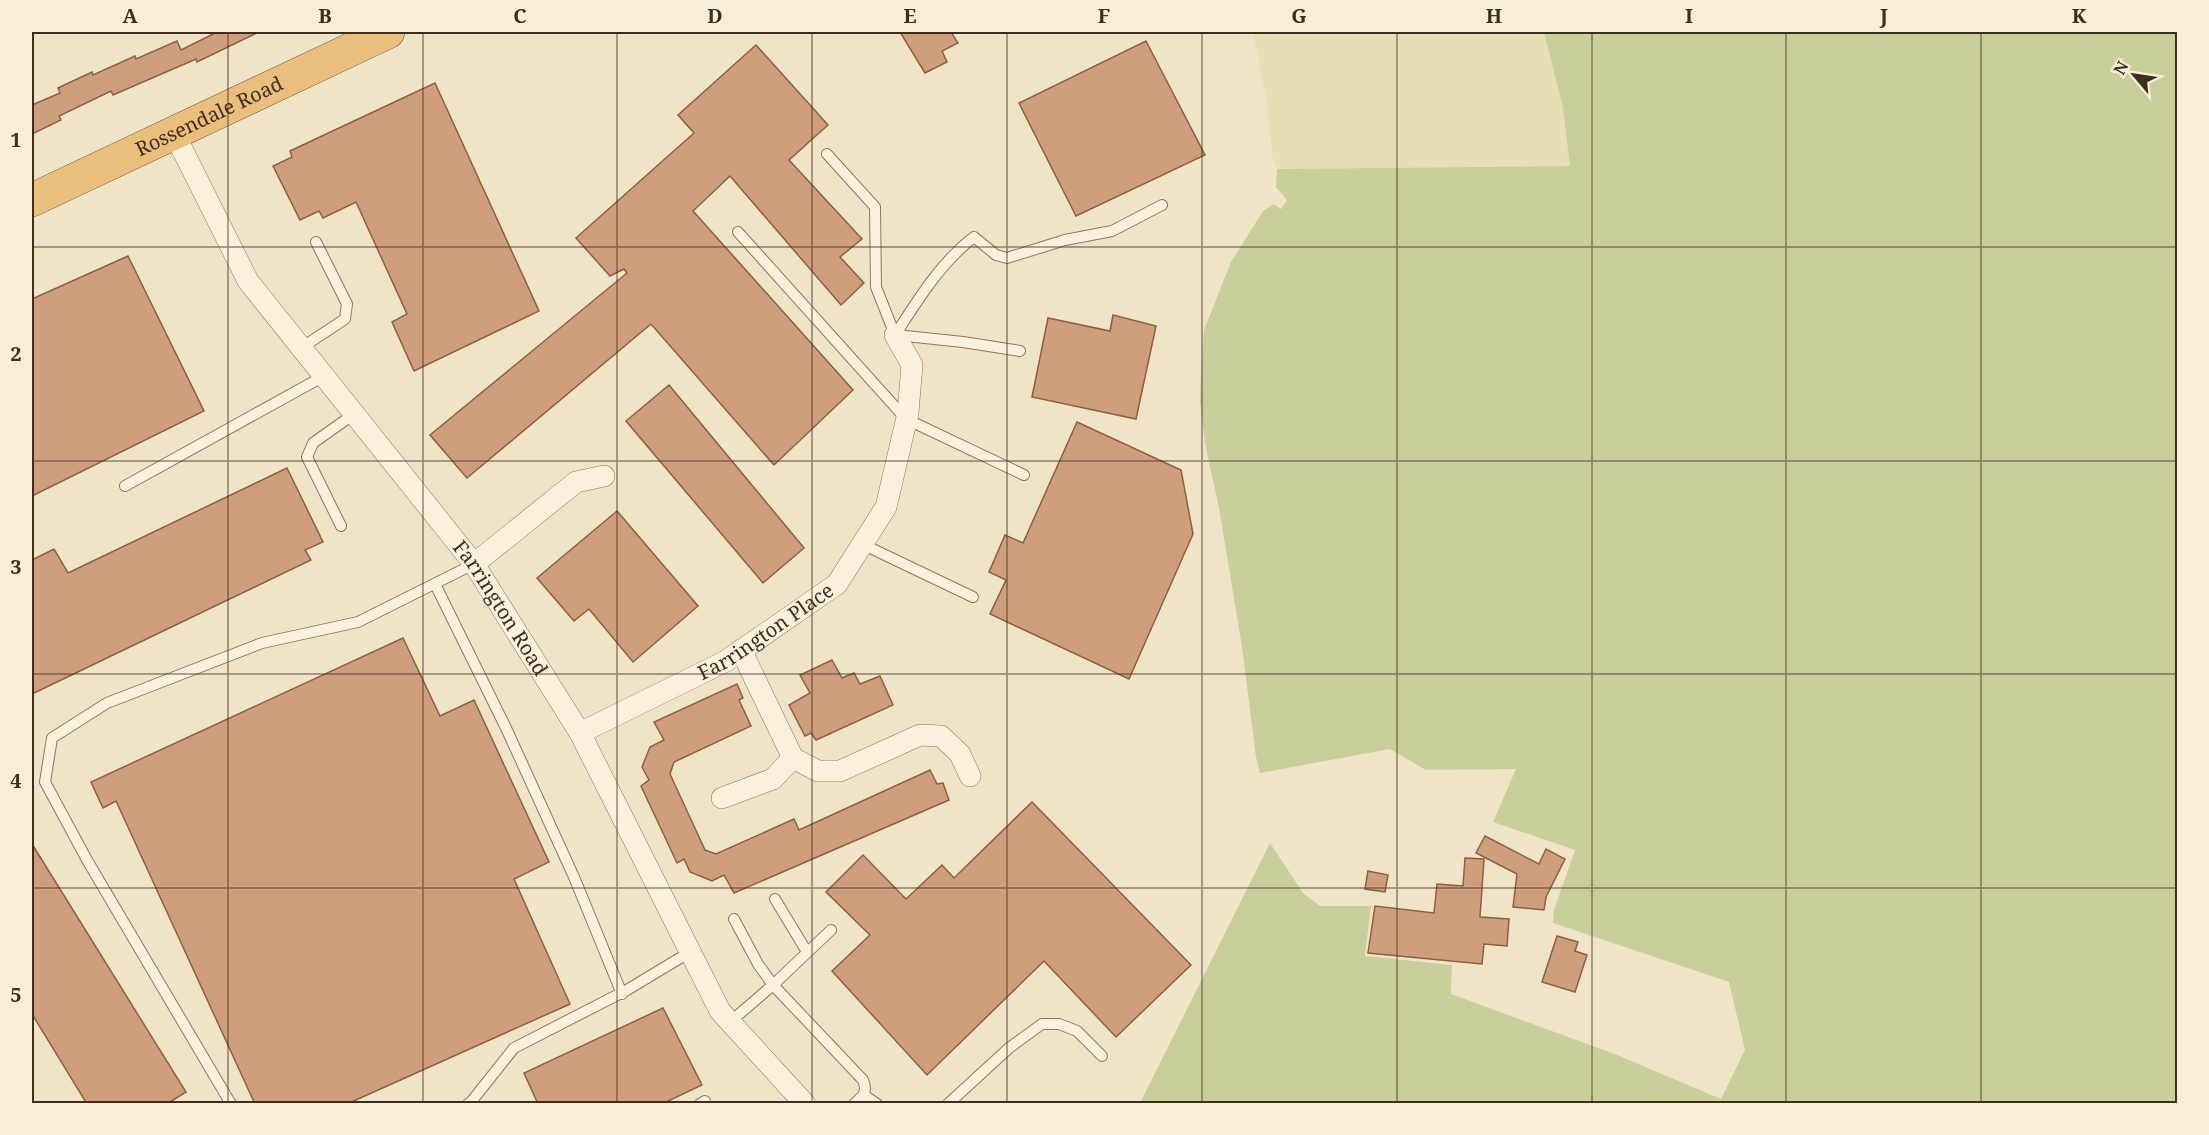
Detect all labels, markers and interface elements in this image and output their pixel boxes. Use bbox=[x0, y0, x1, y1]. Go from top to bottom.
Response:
text: A bbox=[122, 2, 138, 29]
text: B bbox=[318, 2, 332, 29]
text: C bbox=[513, 2, 527, 29]
text: D bbox=[707, 2, 723, 29]
text: E bbox=[903, 2, 917, 29]
text: F bbox=[1098, 2, 1110, 29]
text: G bbox=[1291, 2, 1307, 29]
text: H bbox=[1486, 2, 1502, 29]
text: I bbox=[1685, 2, 1693, 29]
text: J bbox=[1879, 2, 1888, 29]
text: K bbox=[2072, 2, 2087, 29]
north arrow bbox=[2104, 45, 2164, 105]
text: N bbox=[2108, 57, 2134, 79]
street label: Rossendale Road bbox=[131, 70, 287, 162]
text: 1 bbox=[10, 126, 22, 153]
text: 2 bbox=[10, 340, 22, 367]
street label: Farrington Road bbox=[447, 534, 555, 681]
text: 3 bbox=[10, 553, 22, 580]
street label: Farrington Place bbox=[693, 576, 839, 686]
text: 4 bbox=[10, 767, 22, 794]
text: 5 bbox=[10, 981, 22, 1008]

